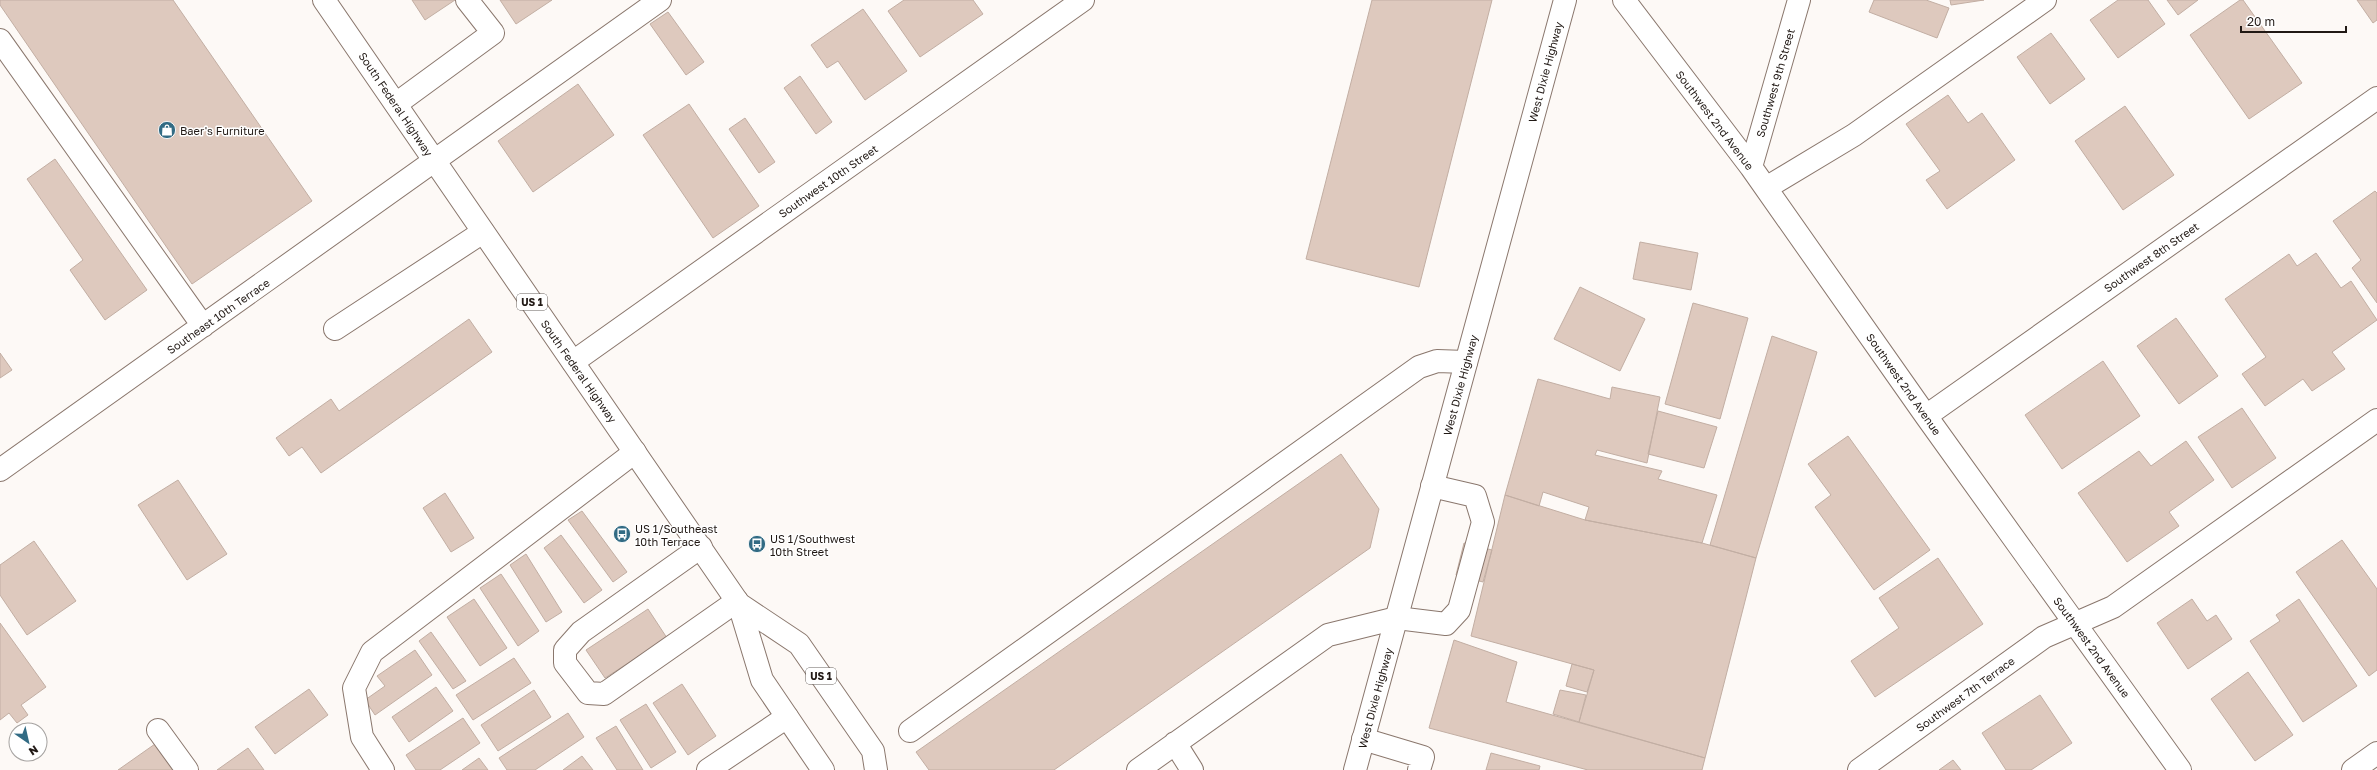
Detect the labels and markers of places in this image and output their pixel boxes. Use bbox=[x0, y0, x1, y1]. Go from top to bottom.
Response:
shop icon: Baer's Furniture bbox=[157, 120, 177, 140]
place label: Baer's Furniture bbox=[180, 124, 265, 137]
place label: US 1/Southeast 10th Terrace bbox=[635, 522, 718, 548]
bus stop icon: US 1/Southeast 10th Terrace bbox=[612, 524, 632, 544]
place label: US 1/Southwest 10th Street bbox=[770, 532, 855, 558]
bus stop icon: US 1/Southwest 10th Street bbox=[747, 534, 767, 554]

